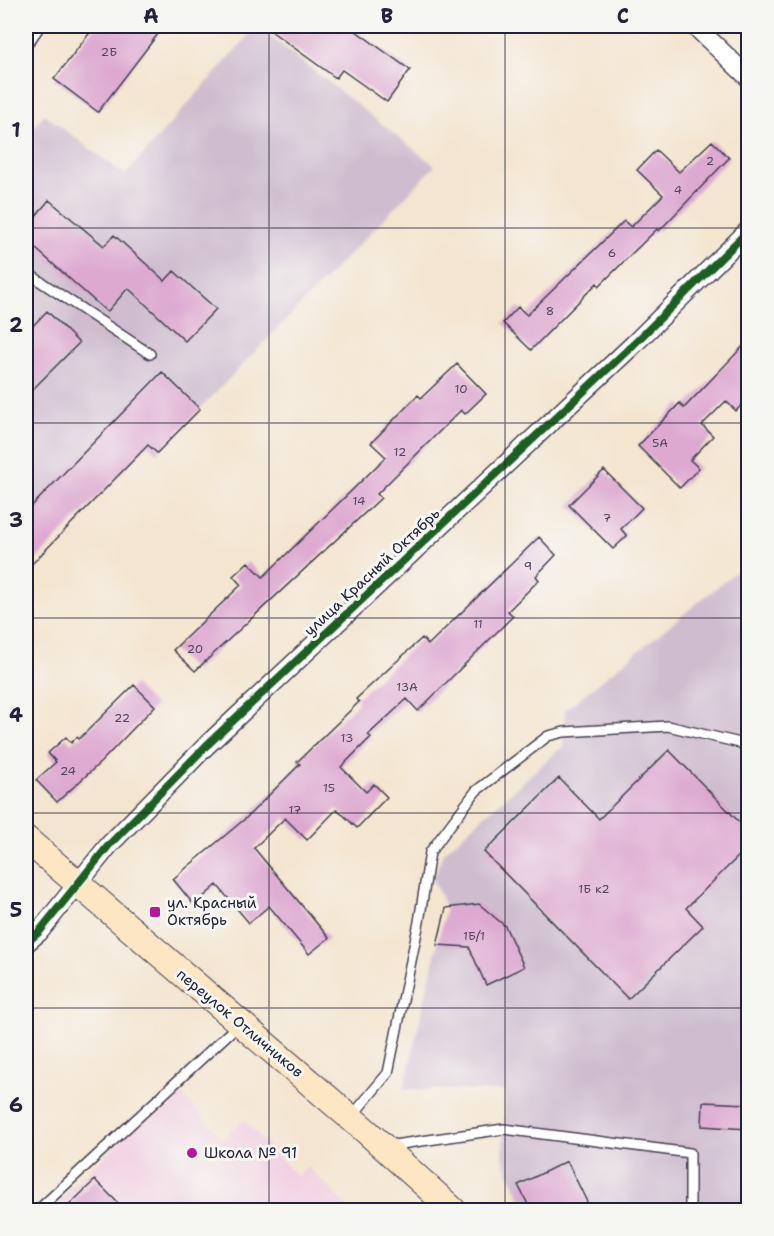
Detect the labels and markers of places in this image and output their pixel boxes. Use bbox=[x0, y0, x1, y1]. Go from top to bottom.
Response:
place label: ул. Красный Октябрь bbox=[167, 893, 257, 930]
marker: ул. Красный Октябрь bbox=[148, 905, 162, 919]
place label: Школа № 91 bbox=[204, 1143, 297, 1163]
marker: Школа № 91 bbox=[185, 1146, 199, 1160]

